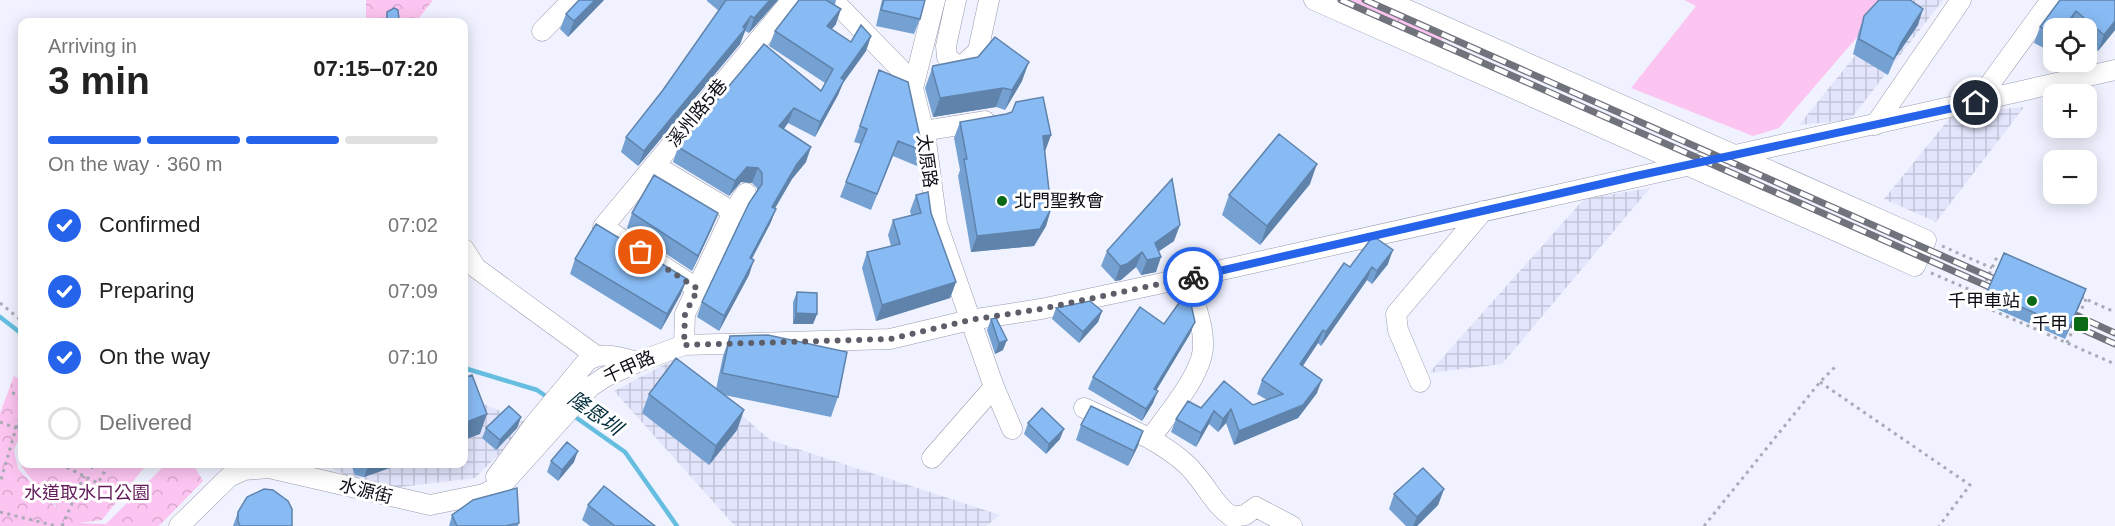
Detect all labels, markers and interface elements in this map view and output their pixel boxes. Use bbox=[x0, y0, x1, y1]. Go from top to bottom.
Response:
map controls bbox=[2043, 18, 2097, 204]
button: locate bbox=[2043, 18, 2097, 72]
text: Arriving in bbox=[48, 35, 137, 57]
text: 07:15–07:20 bbox=[313, 56, 438, 81]
text: 3 min bbox=[48, 59, 150, 102]
street label: 溪州路5巷 bbox=[663, 75, 731, 151]
pin bbox=[1950, 77, 2001, 128]
button: + bbox=[2043, 84, 2097, 138]
icon: home bbox=[1959, 86, 1992, 119]
street label: 太原路 bbox=[913, 133, 941, 189]
button: − bbox=[2043, 150, 2097, 204]
text: On the way · 360 m bbox=[48, 153, 223, 175]
place label: 北門聖教會 bbox=[1014, 191, 1104, 211]
marker: 北門聖教會 bbox=[995, 194, 1009, 208]
icon: check bbox=[48, 209, 81, 242]
text: Confirmed bbox=[99, 212, 200, 237]
text: 07:02 bbox=[388, 214, 438, 236]
pin bbox=[615, 226, 666, 277]
icon: bag bbox=[624, 235, 657, 268]
courier bbox=[1163, 247, 1223, 307]
icon: bike bbox=[1177, 261, 1210, 294]
icon: check bbox=[48, 275, 81, 308]
text: Preparing bbox=[99, 278, 194, 303]
text: 07:09 bbox=[388, 280, 438, 302]
place label: 千甲車站 bbox=[1948, 291, 2020, 311]
marker: 千甲車站 bbox=[2025, 294, 2039, 308]
place label: 千甲 bbox=[2032, 314, 2068, 334]
marker: 千甲 bbox=[2072, 315, 2090, 333]
icon: check bbox=[48, 341, 81, 374]
text: On the way bbox=[99, 344, 210, 369]
text: 07:10 bbox=[388, 346, 438, 368]
street label: 千甲路 bbox=[600, 347, 658, 387]
water label: 隆恩圳 bbox=[564, 387, 628, 441]
text: Delivered bbox=[99, 410, 192, 435]
street label: 水源街 bbox=[337, 475, 395, 507]
park label: 水道取水口公園 bbox=[24, 483, 150, 503]

